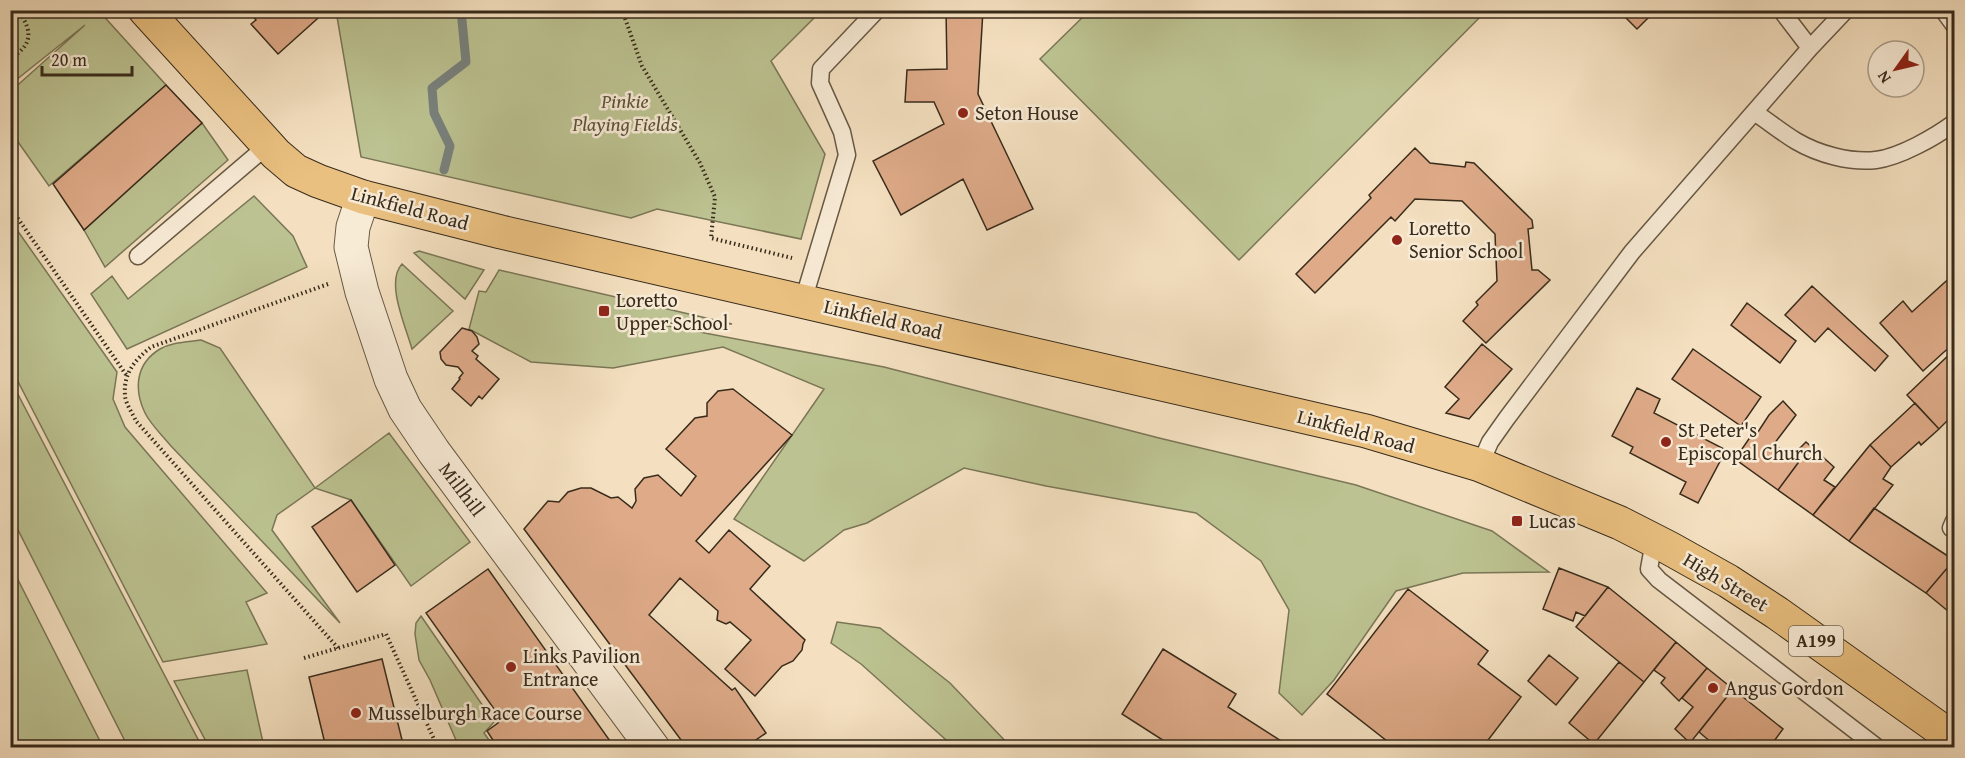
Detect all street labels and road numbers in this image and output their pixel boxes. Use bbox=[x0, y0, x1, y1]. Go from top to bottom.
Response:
street label: Linkfield Road bbox=[348, 178, 472, 237]
street label: Linkfield Road bbox=[821, 291, 945, 346]
street label: Linkfield Road bbox=[1294, 401, 1418, 460]
street label: Millhill bbox=[432, 455, 493, 522]
street label: High Street bbox=[1678, 545, 1774, 618]
road number: A199 bbox=[1789, 626, 1843, 656]

